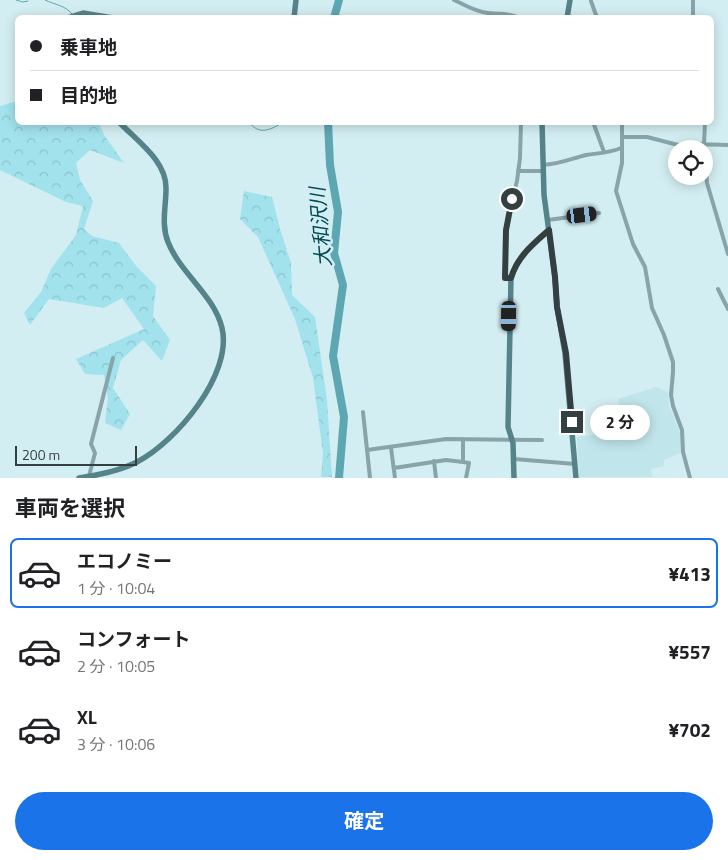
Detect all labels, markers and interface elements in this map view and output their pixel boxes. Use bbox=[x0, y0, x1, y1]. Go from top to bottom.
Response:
text: 乗車地 bbox=[60, 32, 117, 61]
text: 目的地 bbox=[60, 80, 117, 109]
map controls bbox=[668, 140, 713, 185]
button: locate bbox=[668, 140, 713, 185]
water label: 大和沢川 bbox=[301, 184, 339, 268]
route start bbox=[501, 188, 523, 210]
car bbox=[566, 206, 597, 224]
car bbox=[501, 301, 516, 331]
callout: 2 分 bbox=[590, 404, 650, 440]
text: 2 分 bbox=[606, 410, 634, 434]
route end bbox=[561, 411, 583, 433]
scale bar bbox=[15, 442, 138, 466]
text: 200 m bbox=[22, 444, 60, 465]
text: 車両を選択 bbox=[15, 491, 125, 525]
text: エコノミー bbox=[77, 546, 172, 575]
icon: car bbox=[17, 551, 62, 596]
text: ¥413 bbox=[668, 559, 711, 588]
text: 1 分 · 10:04 bbox=[77, 576, 155, 600]
text: コンフォート bbox=[77, 624, 190, 653]
icon: car bbox=[17, 629, 62, 674]
text: ¥557 bbox=[668, 637, 711, 666]
text: 2 分 · 10:05 bbox=[77, 654, 155, 678]
text: XL bbox=[77, 702, 97, 731]
icon: car bbox=[17, 707, 62, 752]
text: ¥702 bbox=[668, 715, 711, 744]
text: 3 分 · 10:06 bbox=[77, 732, 155, 756]
button: 確定 bbox=[15, 792, 713, 850]

